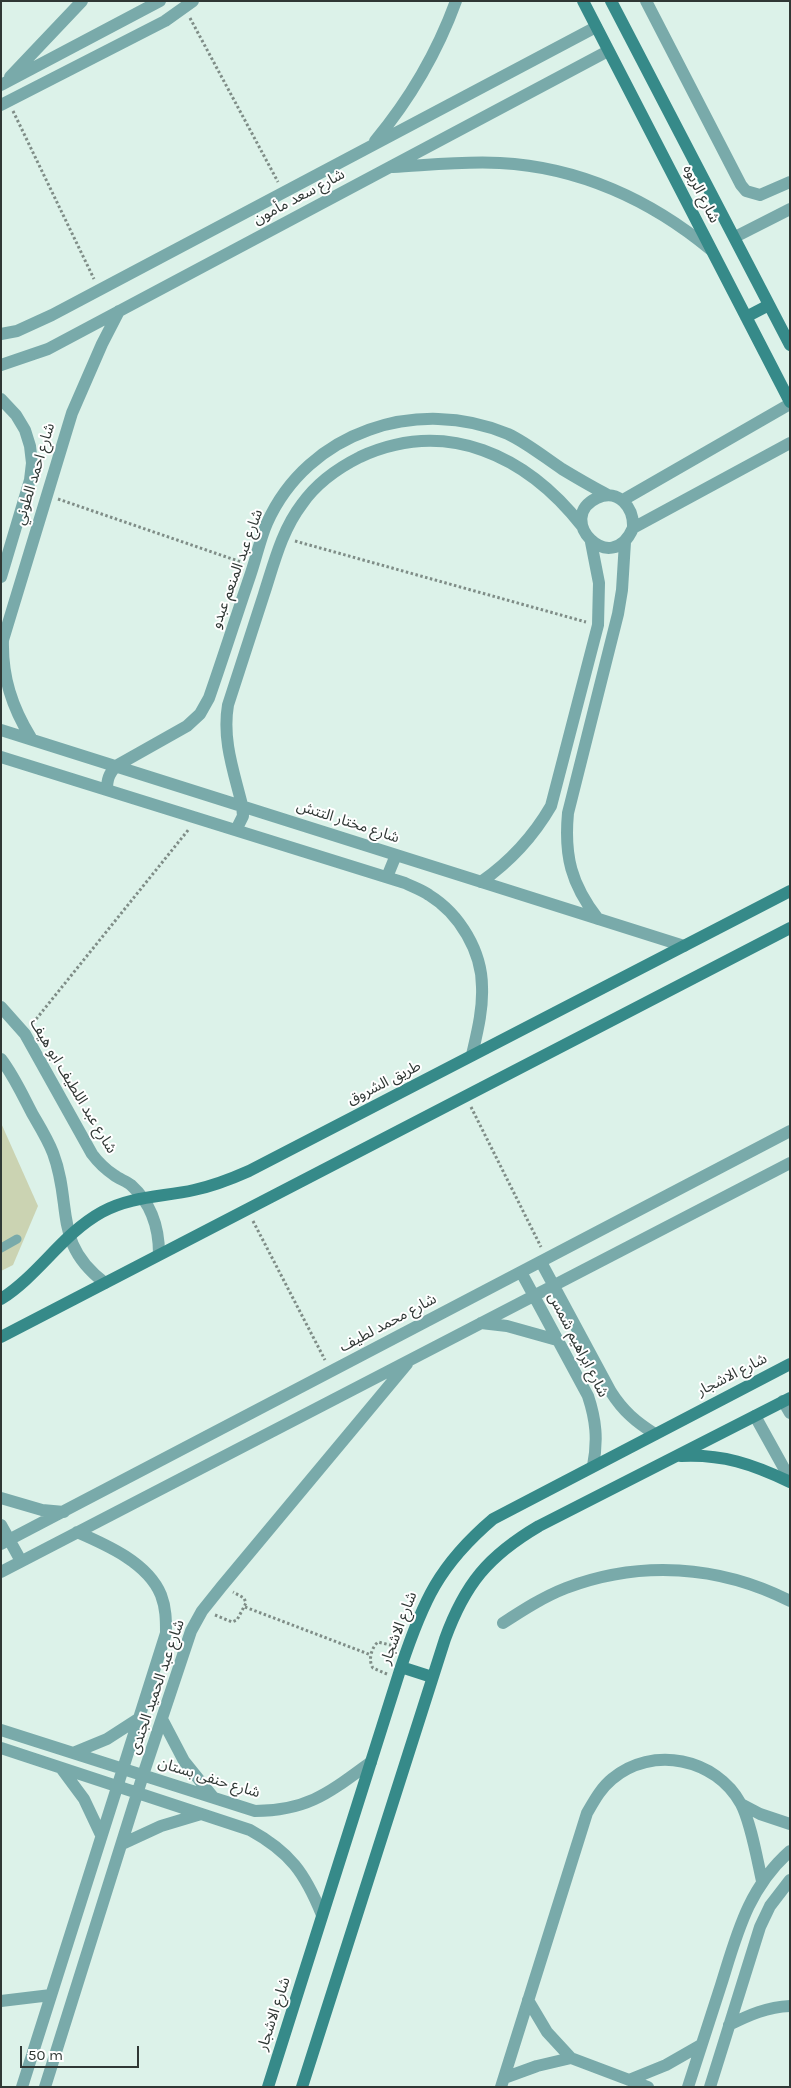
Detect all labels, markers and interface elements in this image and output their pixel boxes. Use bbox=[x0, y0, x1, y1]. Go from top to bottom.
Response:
street label: شارع الربوه bbox=[679, 162, 723, 226]
street label: شارع سعد مأمون bbox=[250, 165, 348, 229]
street label: شارع احمد الطوني bbox=[11, 421, 59, 527]
street label: شارع عبد المنعم عبدو bbox=[207, 507, 267, 631]
street label: شارع مختار التتش bbox=[294, 797, 402, 847]
street label: شارع عبد اللطيف ابو هيف bbox=[26, 1015, 120, 1157]
street label: طريق الشروق bbox=[344, 1057, 424, 1109]
street label: شارع محمد لطيف bbox=[337, 1290, 439, 1356]
street label: شارع ابراهيم شمس bbox=[544, 1290, 612, 1400]
street label: شارع الاشجار bbox=[694, 1350, 770, 1400]
street label: شارع الاشجار bbox=[377, 1589, 421, 1667]
street label: شارع عبد الحميد الجندى bbox=[125, 1617, 189, 1757]
street label: شارع حنفى بستان bbox=[156, 1754, 262, 1802]
street label: شارع الاشجار bbox=[254, 1975, 294, 2053]
scale bar bbox=[22, 2036, 141, 2068]
text: 50 m bbox=[28, 2046, 63, 2064]

